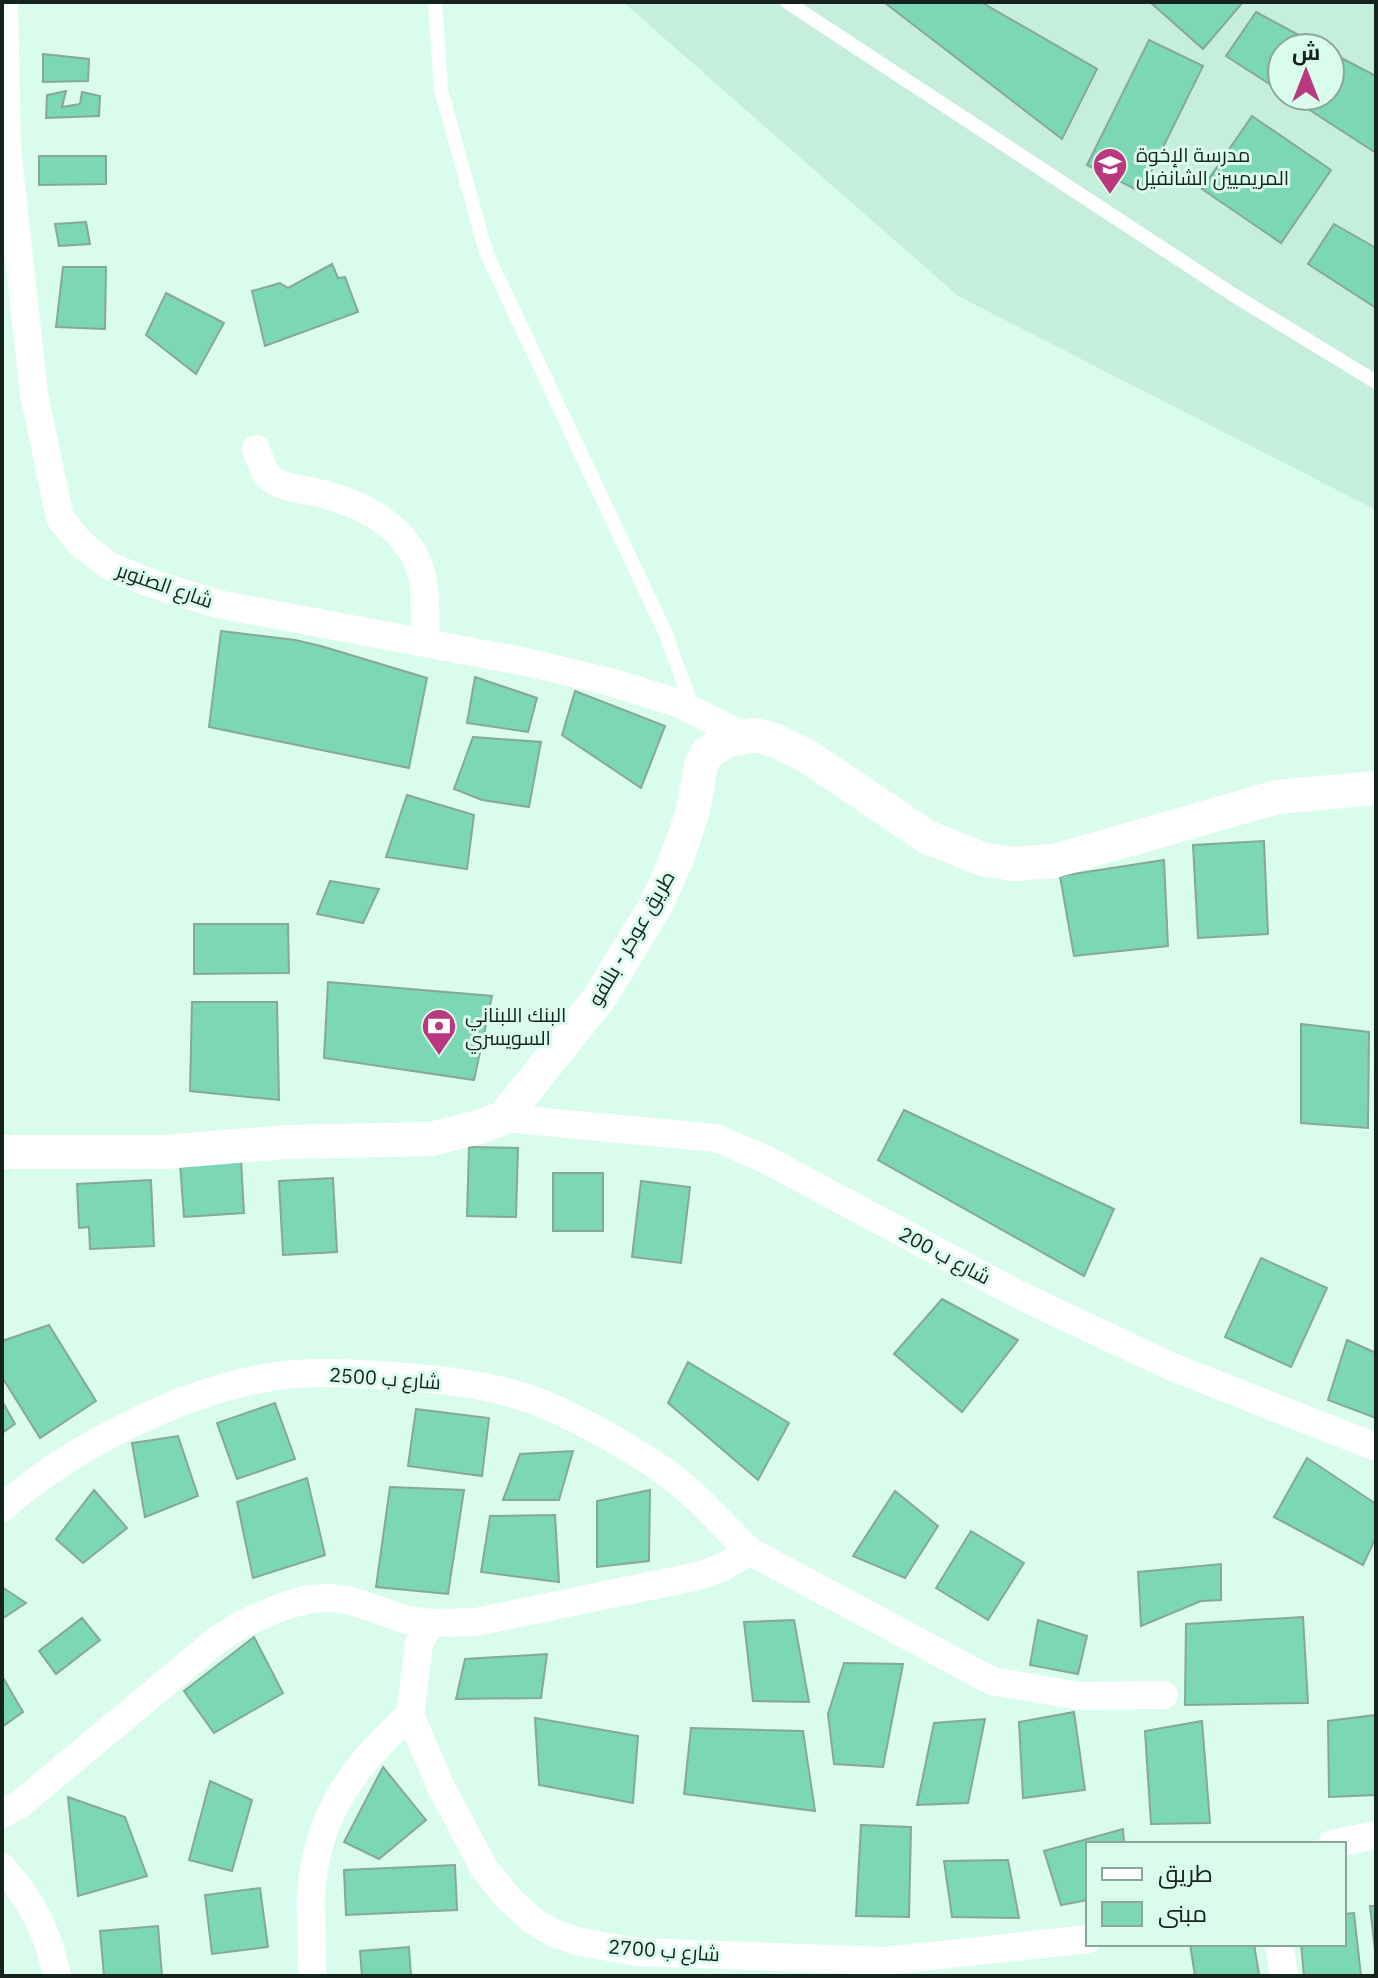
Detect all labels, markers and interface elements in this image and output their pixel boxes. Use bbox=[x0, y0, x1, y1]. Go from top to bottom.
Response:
north arrow bbox=[1266, 32, 1346, 112]
text: ش bbox=[1292, 37, 1320, 66]
place label: مدرسة الإخوة المريميين الشانفيل bbox=[1136, 141, 1289, 191]
school or university icon: مدرسة الإخوة المريميين الشانفيل bbox=[1091, 146, 1129, 196]
street label: شارع الصنوبر bbox=[112, 556, 217, 615]
street label: طريق عوكر - بللفو bbox=[581, 866, 681, 1010]
place label: البنك اللبناني السويسري bbox=[465, 1001, 566, 1054]
bank icon: البنك اللبناني السويسري bbox=[420, 1007, 458, 1057]
street label: شارع ب 200 bbox=[894, 1220, 995, 1291]
street label: شارع ب 2500 bbox=[328, 1361, 442, 1396]
legend bbox=[1086, 1842, 1346, 1946]
text: طريق bbox=[1158, 1857, 1213, 1889]
text: مبنى bbox=[1158, 1897, 1207, 1929]
street label: شارع ب 2700 bbox=[607, 1933, 721, 1968]

